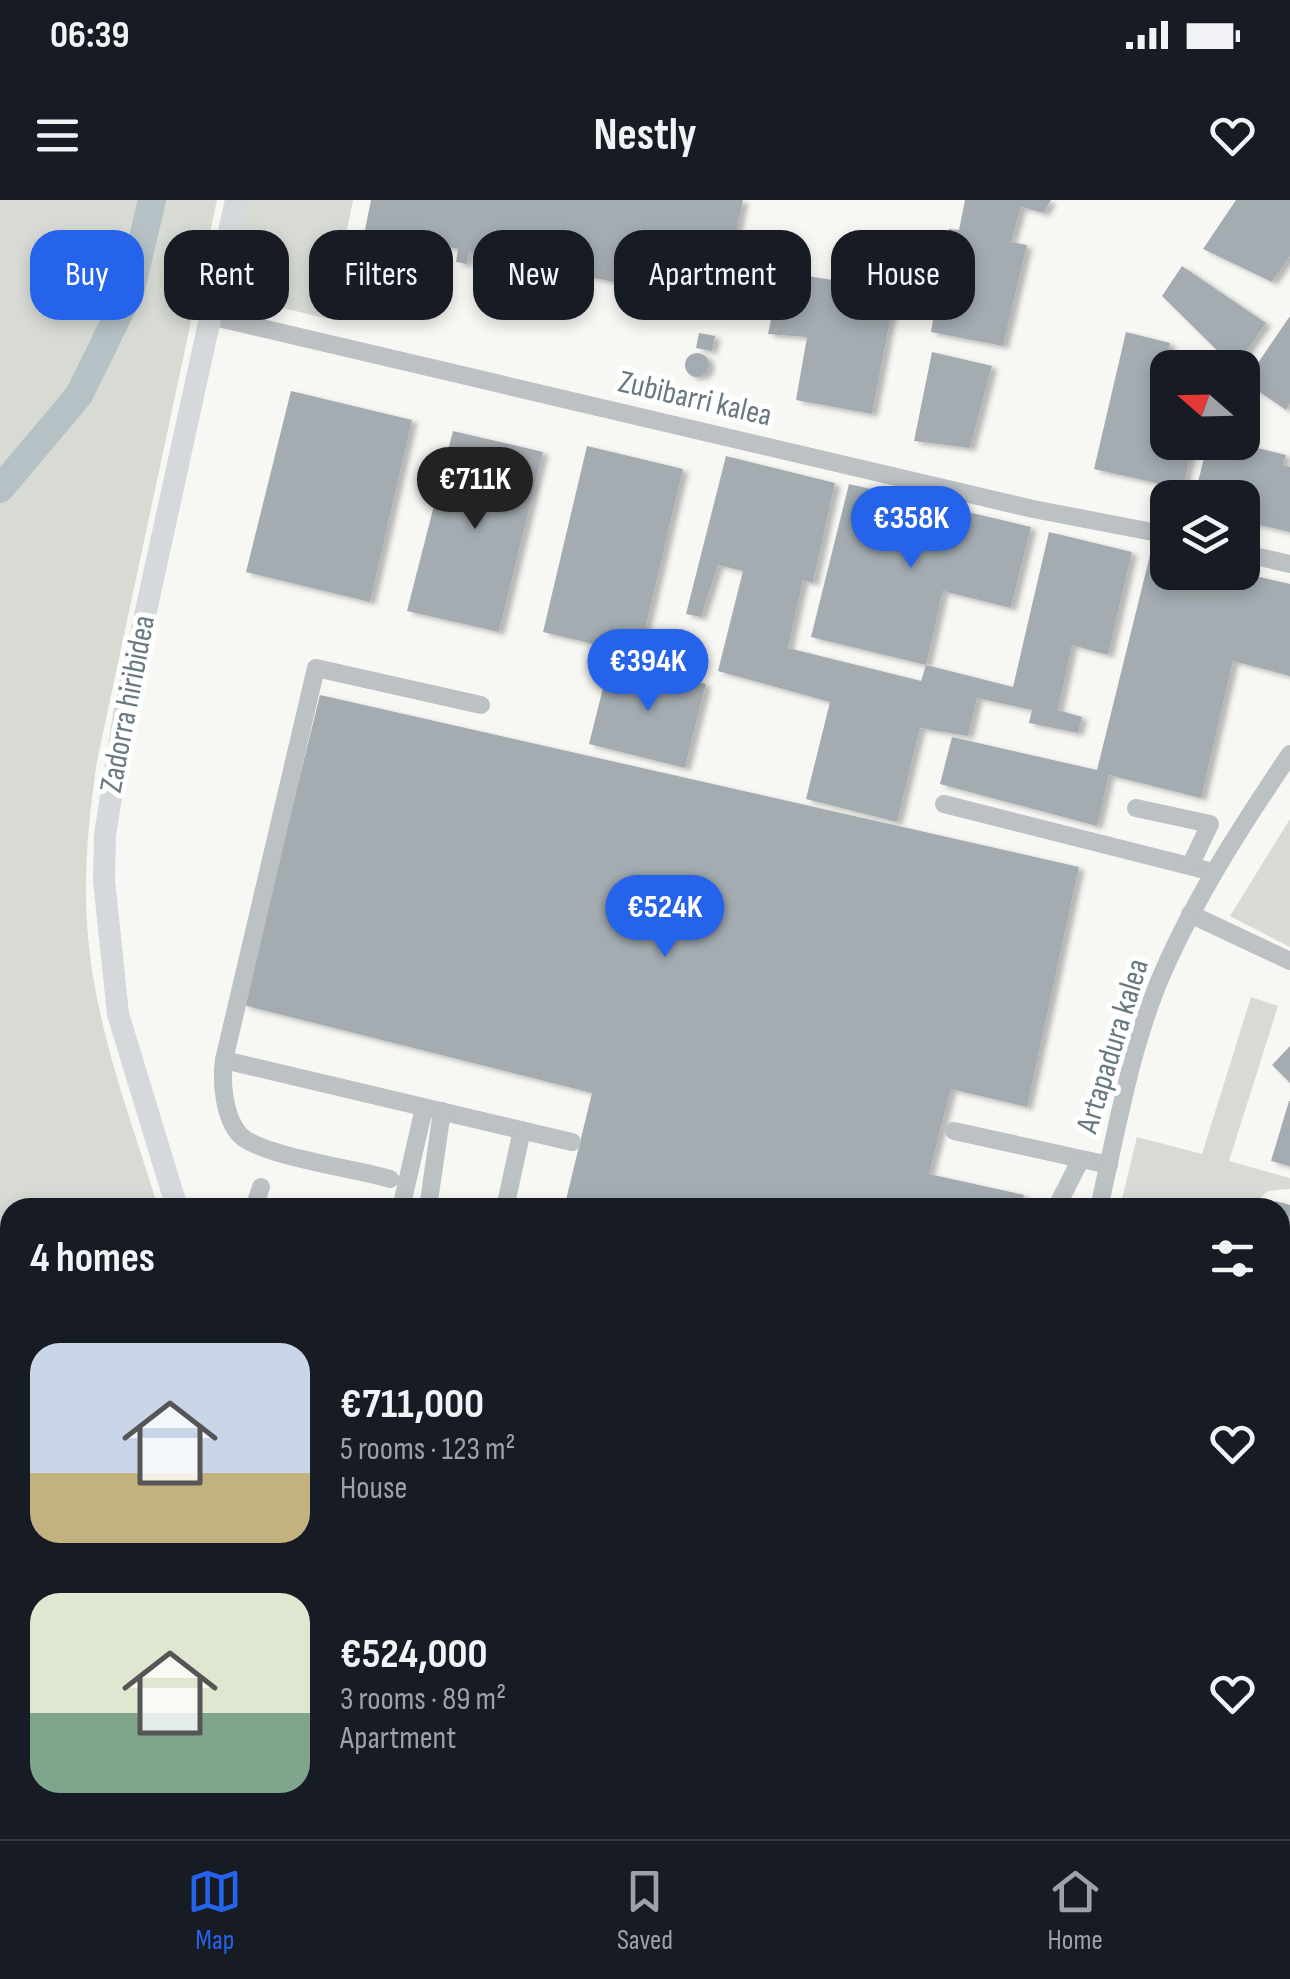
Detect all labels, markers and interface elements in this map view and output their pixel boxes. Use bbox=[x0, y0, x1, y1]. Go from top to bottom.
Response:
text: 06:39 bbox=[50, 13, 130, 58]
icon: menu bbox=[30, 108, 85, 163]
text: Nestly bbox=[593, 108, 697, 163]
icon: heart bbox=[1205, 108, 1260, 163]
chip: Buy bbox=[30, 230, 144, 320]
chip: Rent bbox=[164, 230, 289, 320]
chip: Filters bbox=[309, 230, 453, 320]
chip: New bbox=[473, 230, 594, 320]
chip: Apartment bbox=[614, 230, 811, 320]
chip: House bbox=[831, 230, 975, 320]
north arrow bbox=[1150, 350, 1260, 460]
map controls bbox=[1150, 350, 1260, 590]
street label: Zubibarri kalea bbox=[615, 362, 775, 436]
pin: €711K bbox=[405, 447, 545, 532]
text: €711K bbox=[439, 460, 511, 499]
button: layers bbox=[1150, 480, 1260, 590]
pin: €358K bbox=[841, 486, 981, 571]
text: €358K bbox=[873, 499, 949, 538]
street label: Zadorra hiribidea bbox=[92, 612, 164, 796]
pin: €394K bbox=[578, 629, 718, 714]
text: €394K bbox=[609, 642, 687, 681]
pin: €524K bbox=[595, 875, 735, 960]
text: €524K bbox=[627, 888, 703, 927]
street label: Artapadura kalea bbox=[1068, 954, 1158, 1139]
icon: filters bbox=[1205, 1231, 1260, 1286]
text: 4 homes bbox=[30, 1233, 155, 1284]
text: €711,000 bbox=[340, 1379, 484, 1430]
icon: home bbox=[110, 1383, 230, 1503]
icon: heart bbox=[1205, 1416, 1260, 1471]
text: 5 rooms · 123 m² bbox=[340, 1430, 516, 1469]
text: House bbox=[340, 1469, 407, 1508]
text: €524,000 bbox=[340, 1629, 487, 1680]
icon: home bbox=[110, 1633, 230, 1753]
icon: heart bbox=[1205, 1666, 1260, 1721]
text: 3 rooms · 89 m² bbox=[340, 1680, 506, 1719]
text: Apartment bbox=[340, 1719, 456, 1758]
tab: Map bbox=[187, 1864, 242, 1957]
tab: Saved bbox=[617, 1864, 673, 1957]
tab: Home bbox=[1048, 1864, 1103, 1957]

